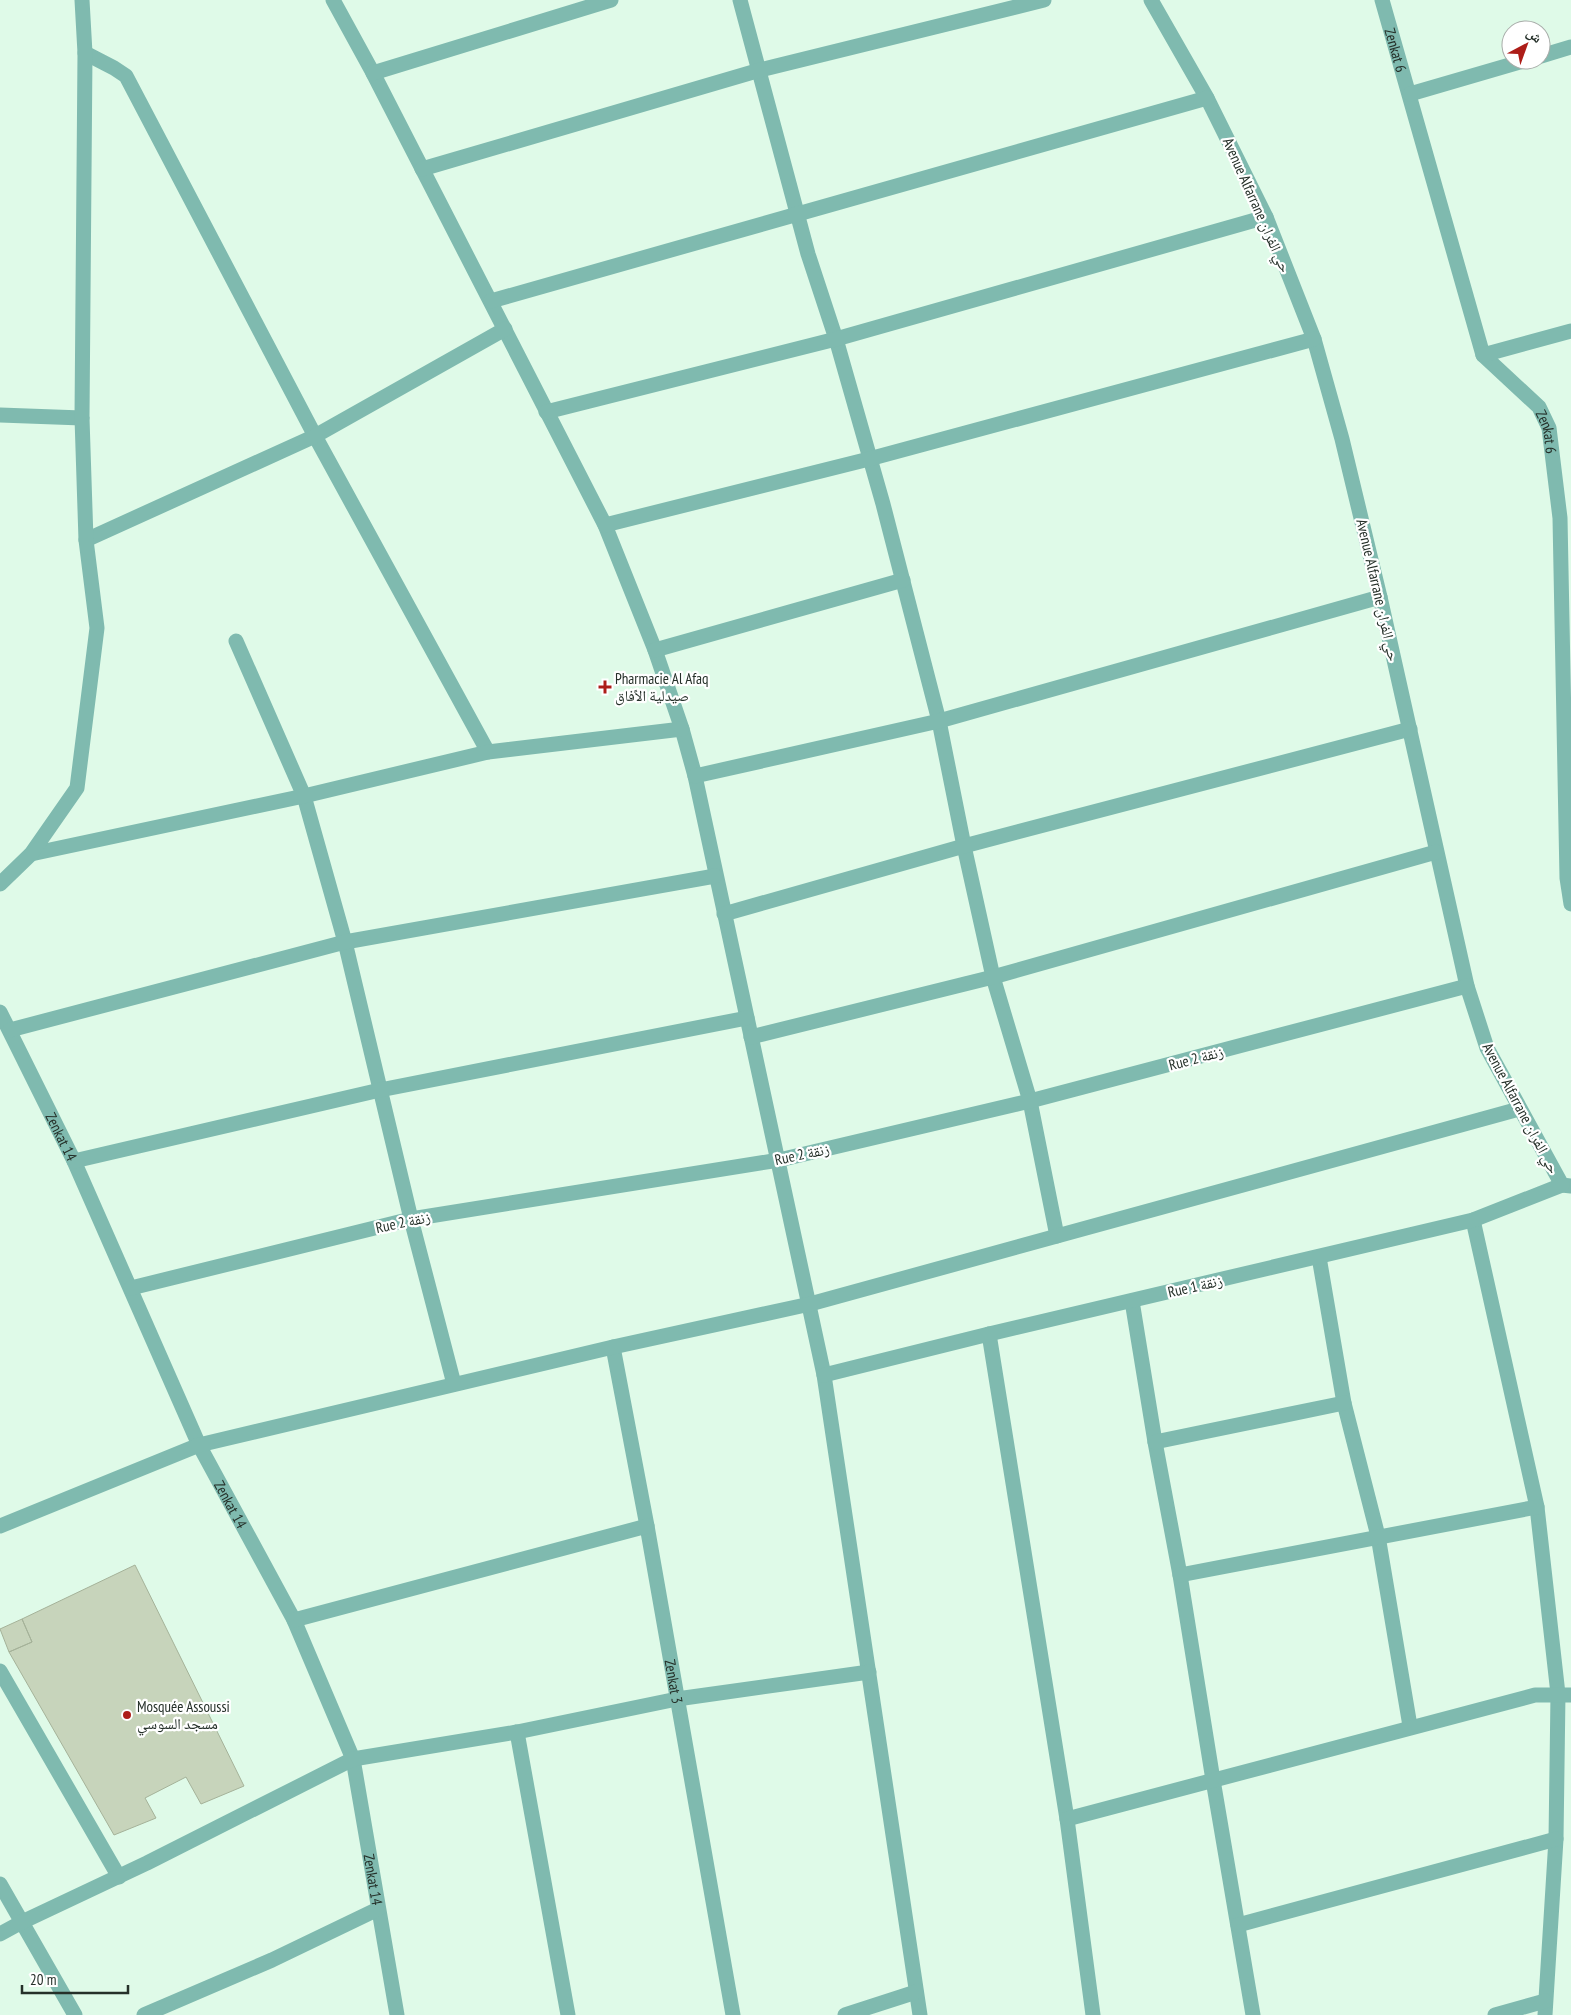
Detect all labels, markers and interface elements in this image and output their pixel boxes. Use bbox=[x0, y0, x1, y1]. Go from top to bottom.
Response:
north arrow bbox=[1501, 20, 1551, 70]
text: ش bbox=[1523, 24, 1546, 47]
street label: Zenkat 6 bbox=[1381, 26, 1412, 74]
street label: Avenue Alfarrane حي الفران bbox=[1216, 135, 1295, 277]
street label: Zenkat 6 bbox=[1532, 407, 1562, 455]
street label: Avenue Alfarrane حي الفران bbox=[1350, 517, 1404, 664]
place label: Pharmacie Al Afaq صيدلية الاًفاق bbox=[615, 669, 709, 706]
marker: Pharmacie Al Afaq صيدلية الاًفاق bbox=[599, 681, 611, 693]
street label: Avenue Alfarrane حي الفران bbox=[1476, 1039, 1564, 1178]
street label: Rue 2 زنقة bbox=[1167, 1042, 1225, 1074]
street label: Zenkat 14 bbox=[42, 1109, 82, 1164]
street label: Rue 2 زنقة bbox=[773, 1139, 831, 1169]
street label: Rue 2 زنقة bbox=[374, 1207, 432, 1237]
street label: Rue 1 زنقة bbox=[1166, 1270, 1224, 1302]
street label: Zenkat 14 bbox=[210, 1477, 252, 1532]
street label: Zenkat 3 bbox=[661, 1658, 688, 1705]
place label: Mosquée Assoussi مسجد السوسي bbox=[137, 1697, 230, 1735]
marker: Mosquée Assoussi مسجد السوسي bbox=[121, 1709, 133, 1721]
street label: Zenkat 14 bbox=[360, 1852, 387, 1907]
scale bar bbox=[22, 1962, 129, 1994]
text: 20 m bbox=[30, 1970, 56, 1989]

